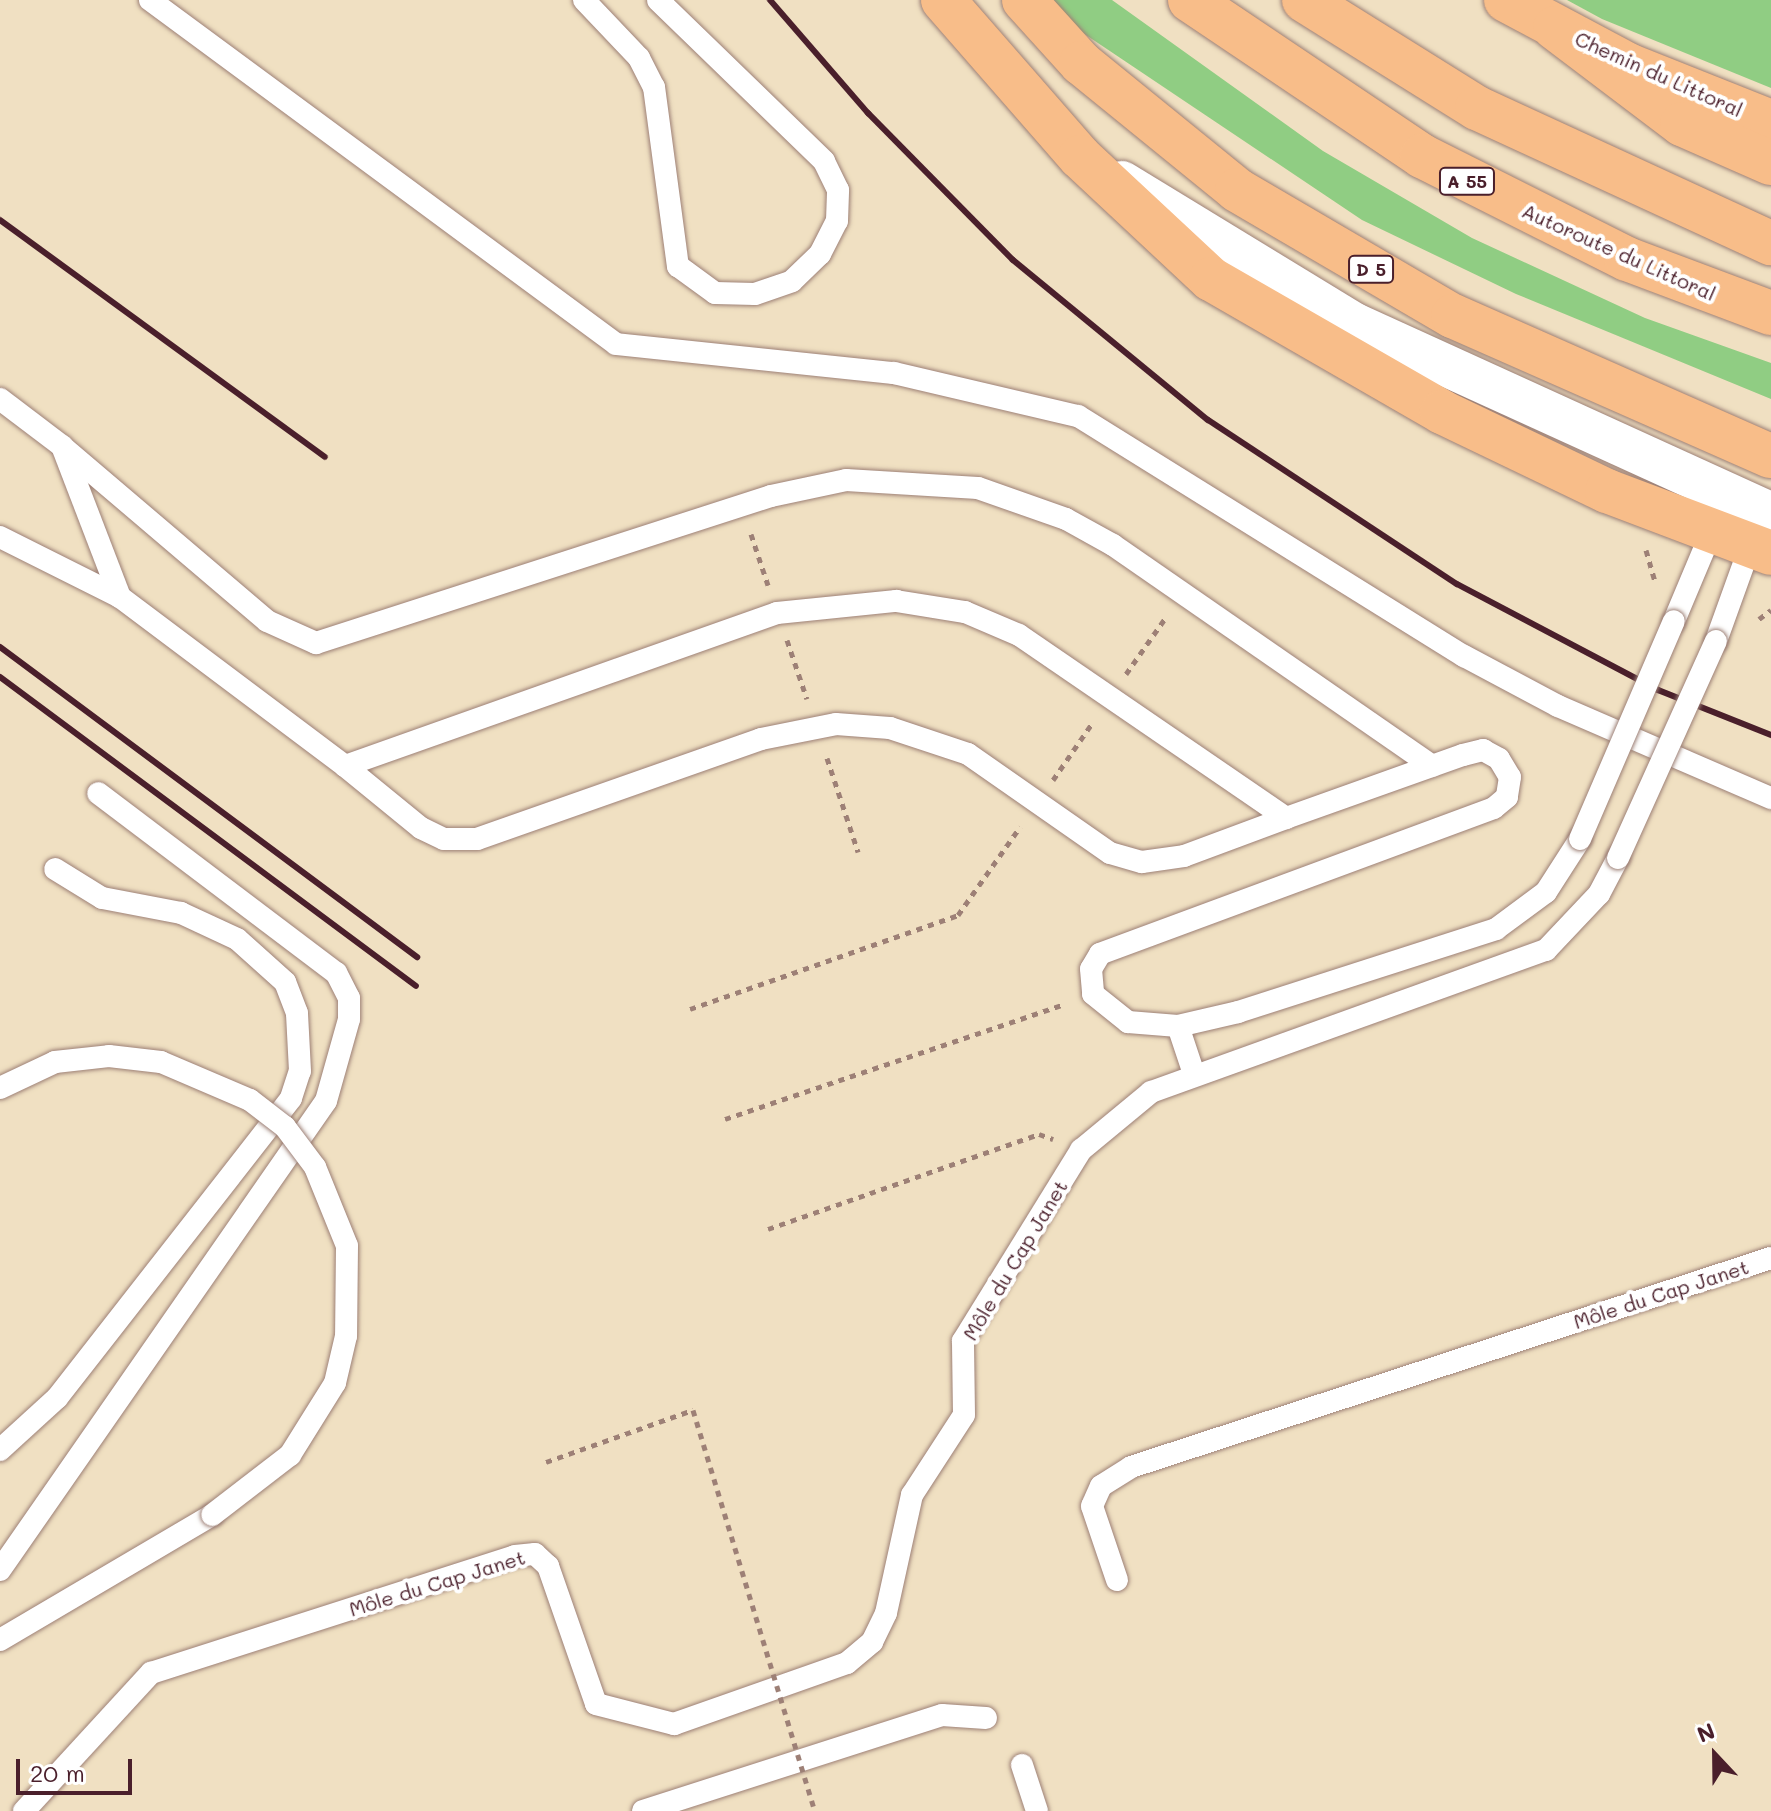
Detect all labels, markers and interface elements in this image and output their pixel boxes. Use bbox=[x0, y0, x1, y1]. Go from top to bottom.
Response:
street label: Chemin du Littoral bbox=[1571, 26, 1747, 122]
road number: A 55 bbox=[1437, 167, 1497, 195]
street label: Autoroute du Littoral bbox=[1518, 198, 1720, 306]
road number: D 5 bbox=[1347, 255, 1395, 283]
street label: Môle du Cap Janet bbox=[958, 1175, 1072, 1345]
street label: Môle du Cap Janet bbox=[1570, 1254, 1752, 1334]
street label: Môle du Cap Janet bbox=[346, 1545, 528, 1621]
north arrow bbox=[1675, 1715, 1755, 1795]
text: N bbox=[1693, 1716, 1719, 1749]
scale bar bbox=[20, 1743, 136, 1793]
text: 20 m bbox=[30, 1757, 85, 1788]

